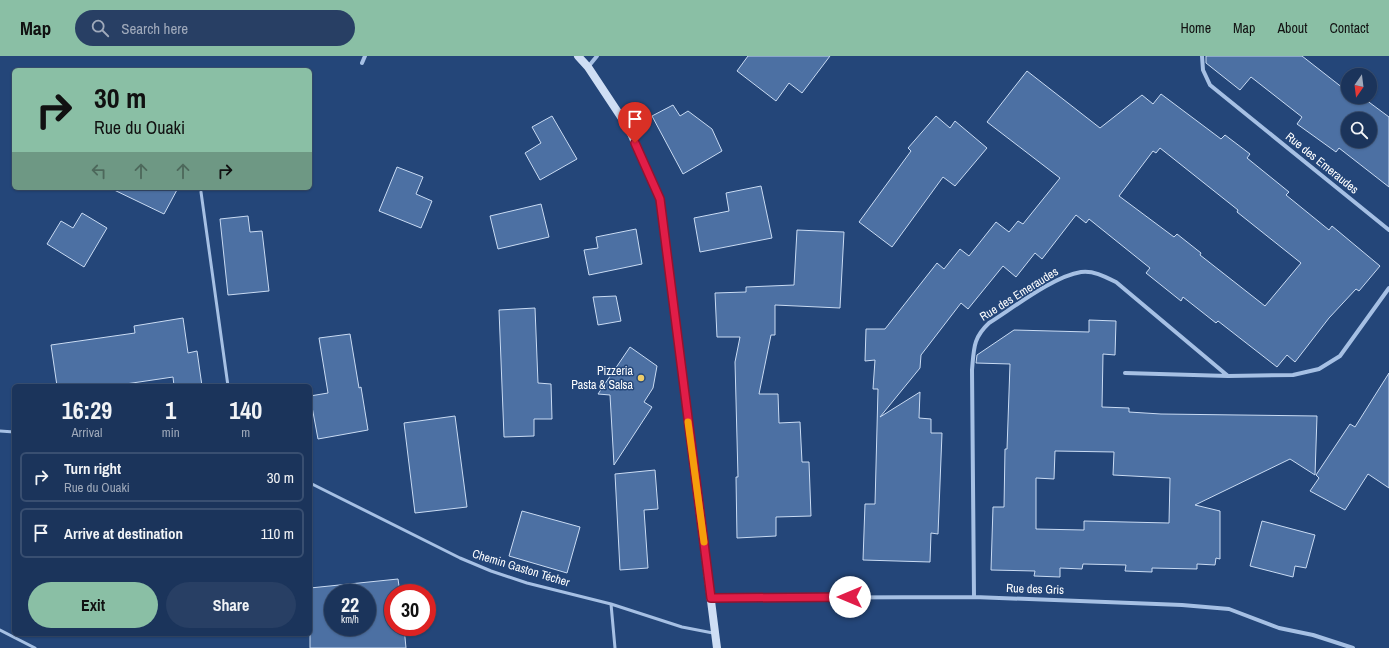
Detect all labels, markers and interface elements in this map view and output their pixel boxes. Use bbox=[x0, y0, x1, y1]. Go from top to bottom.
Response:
search box bbox=[75, 10, 355, 46]
text: Map bbox=[20, 15, 51, 41]
icon: search bbox=[89, 17, 111, 39]
text: Search here bbox=[121, 18, 188, 39]
text: Home bbox=[1180, 19, 1211, 37]
text: Map bbox=[1233, 19, 1255, 37]
text: About bbox=[1277, 19, 1307, 37]
text: Contact bbox=[1329, 19, 1369, 37]
north arrow bbox=[1341, 68, 1377, 104]
map controls bbox=[1341, 68, 1377, 148]
text: 30 m bbox=[94, 79, 146, 117]
icon: right bbox=[28, 84, 80, 136]
pin bbox=[618, 102, 652, 143]
icon: arrive bbox=[624, 108, 646, 130]
button: search bbox=[1341, 112, 1377, 148]
text: Rue du Ouaki bbox=[94, 115, 185, 140]
street label: Rue des Emeraudes bbox=[1282, 129, 1362, 197]
icon: left bbox=[88, 160, 110, 182]
icon: ahead bbox=[130, 160, 152, 182]
icon: ahead bbox=[172, 160, 194, 182]
icon: right bbox=[214, 160, 236, 182]
street label: Rue des Emeraudes bbox=[977, 263, 1061, 325]
place label: Pizzeria Pasta & Salsa bbox=[571, 363, 634, 393]
marker: Pizzeria Pasta & Salsa bbox=[636, 373, 646, 383]
text: 16:29 bbox=[62, 394, 112, 426]
text: 1 bbox=[165, 394, 176, 426]
text: 140 bbox=[229, 394, 262, 426]
text: Arrival bbox=[72, 424, 102, 441]
text: min bbox=[162, 424, 180, 441]
text: m bbox=[241, 424, 250, 441]
text: Turn right bbox=[64, 458, 121, 479]
icon: right bbox=[30, 466, 52, 488]
text: 30 m bbox=[267, 467, 294, 488]
text: Rue du Ouaki bbox=[64, 479, 130, 496]
icon: arrive bbox=[30, 522, 52, 544]
text: Arrive at destination bbox=[64, 523, 183, 544]
text: 110 m bbox=[261, 523, 294, 544]
street label: Chemin Gaston Técher bbox=[470, 546, 572, 591]
position arrow bbox=[829, 576, 871, 618]
street label: Rue des Gris bbox=[1006, 580, 1064, 598]
button: Exit bbox=[28, 582, 158, 628]
button: Share bbox=[166, 582, 296, 628]
speed limit sign: 30 bbox=[384, 584, 436, 636]
text: 22 bbox=[341, 591, 359, 618]
text: km/h bbox=[341, 613, 359, 626]

